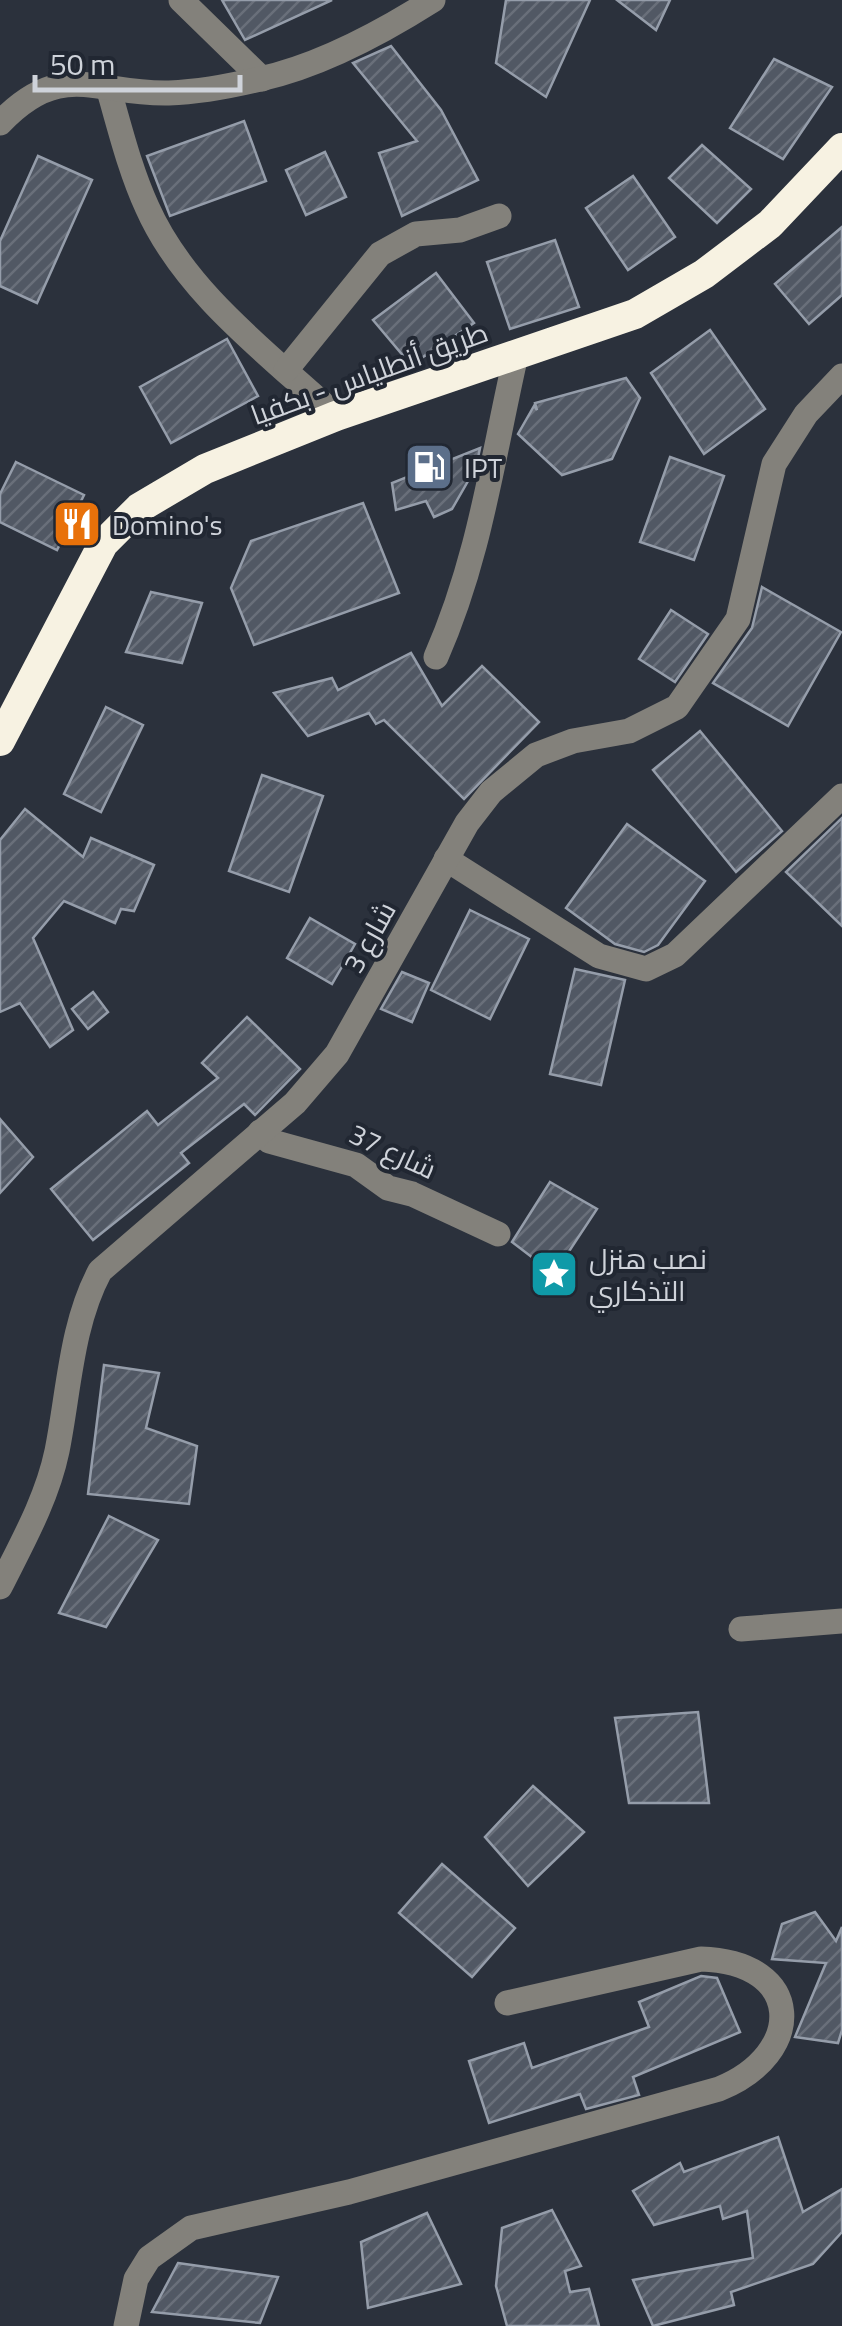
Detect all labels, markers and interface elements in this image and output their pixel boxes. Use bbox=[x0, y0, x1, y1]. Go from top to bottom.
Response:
scale bar bbox=[35, 30, 240, 92]
text: 50 m bbox=[50, 41, 115, 87]
street label: طريق أنطلياس - بكفيا bbox=[244, 310, 494, 436]
fuel station icon: IPT bbox=[403, 441, 455, 493]
place label: IPT bbox=[464, 446, 502, 489]
restaurant icon: Domino's bbox=[51, 498, 103, 550]
place label: Domino's bbox=[112, 503, 223, 546]
street label: شارع 3 bbox=[332, 893, 406, 981]
street label: شارع 37 bbox=[342, 1112, 444, 1190]
place label: نصب هنزل التذكاري bbox=[589, 1237, 707, 1313]
place icon: نصب هنزل التذكاري bbox=[528, 1248, 580, 1300]

